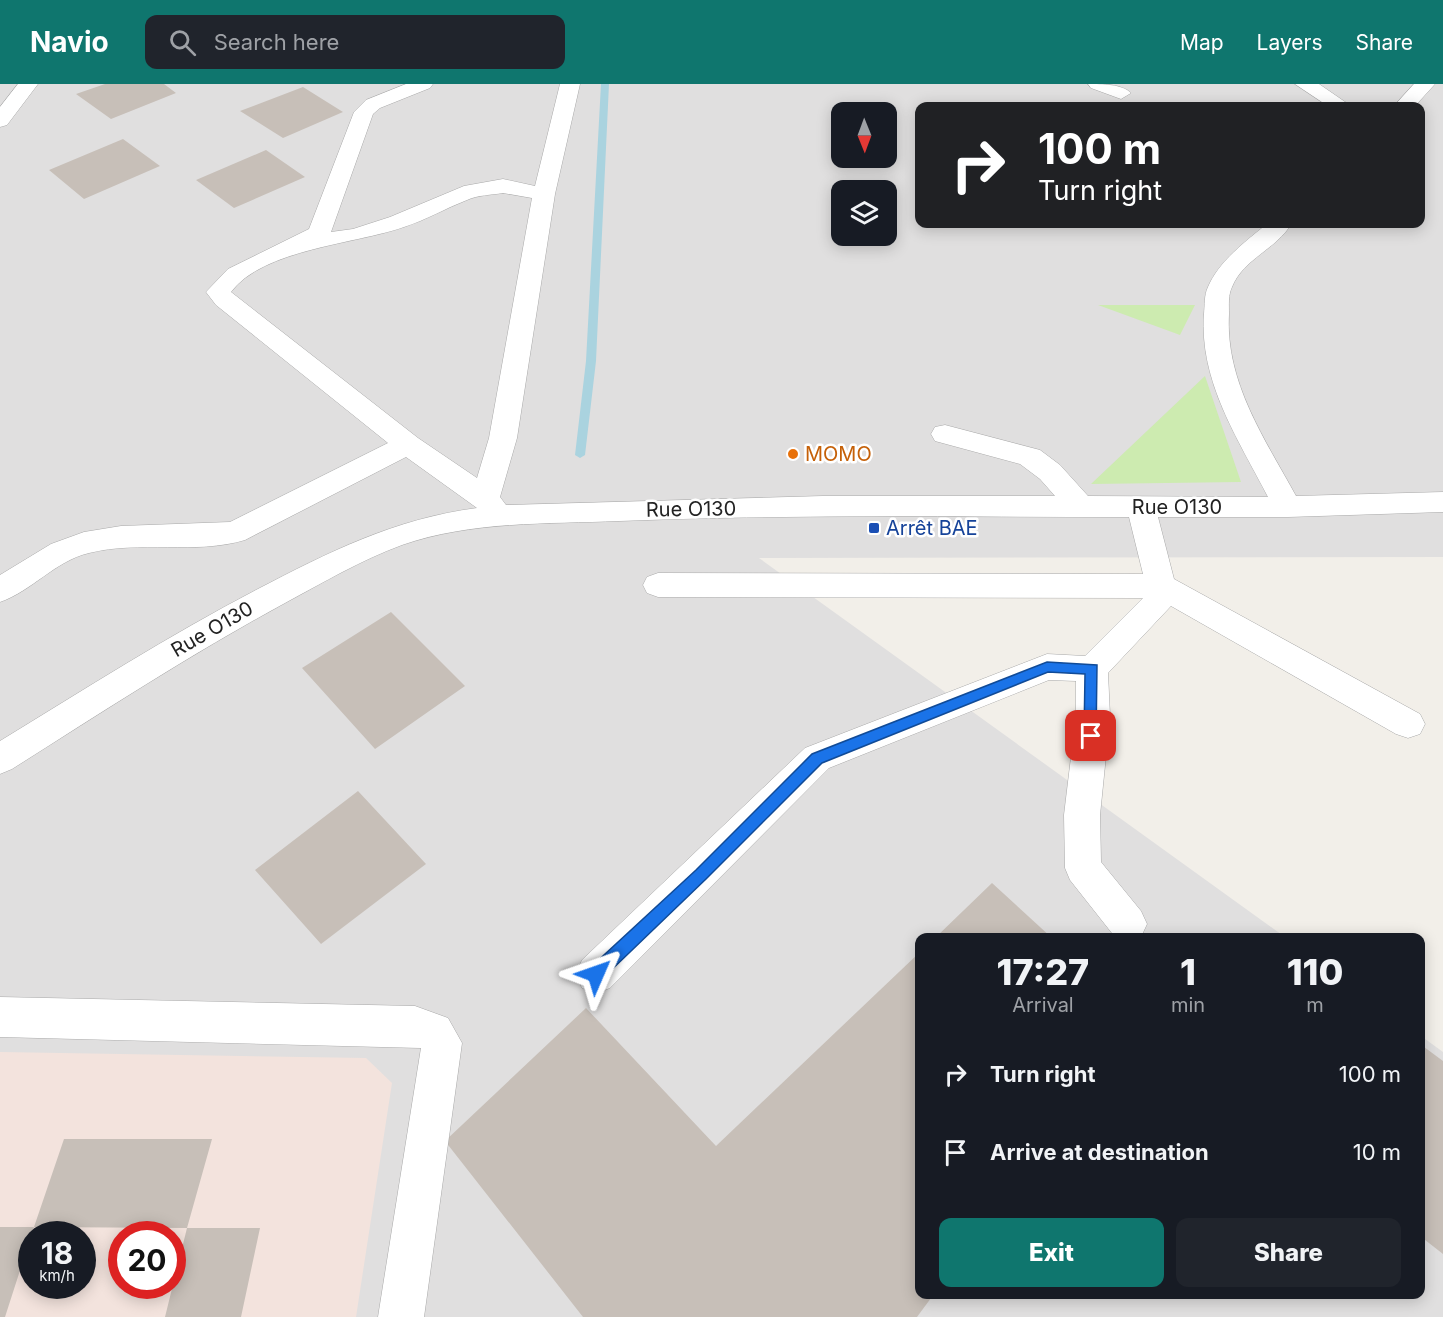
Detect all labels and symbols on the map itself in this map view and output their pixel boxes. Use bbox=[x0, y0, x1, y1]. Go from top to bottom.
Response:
north arrow bbox=[831, 102, 897, 168]
place label: MOMO bbox=[805, 442, 872, 466]
marker: MOMO bbox=[786, 447, 800, 461]
street label: Rue O130 bbox=[1132, 495, 1222, 519]
street label: Rue O130 bbox=[646, 496, 736, 522]
place label: Arrêt BAE bbox=[886, 516, 978, 540]
marker: Arrêt BAE bbox=[867, 521, 881, 535]
street label: Rue O130 bbox=[167, 596, 257, 662]
pin bbox=[1065, 710, 1116, 761]
position arrow bbox=[564, 942, 628, 1006]
speed limit sign: 20 bbox=[108, 1221, 186, 1299]

